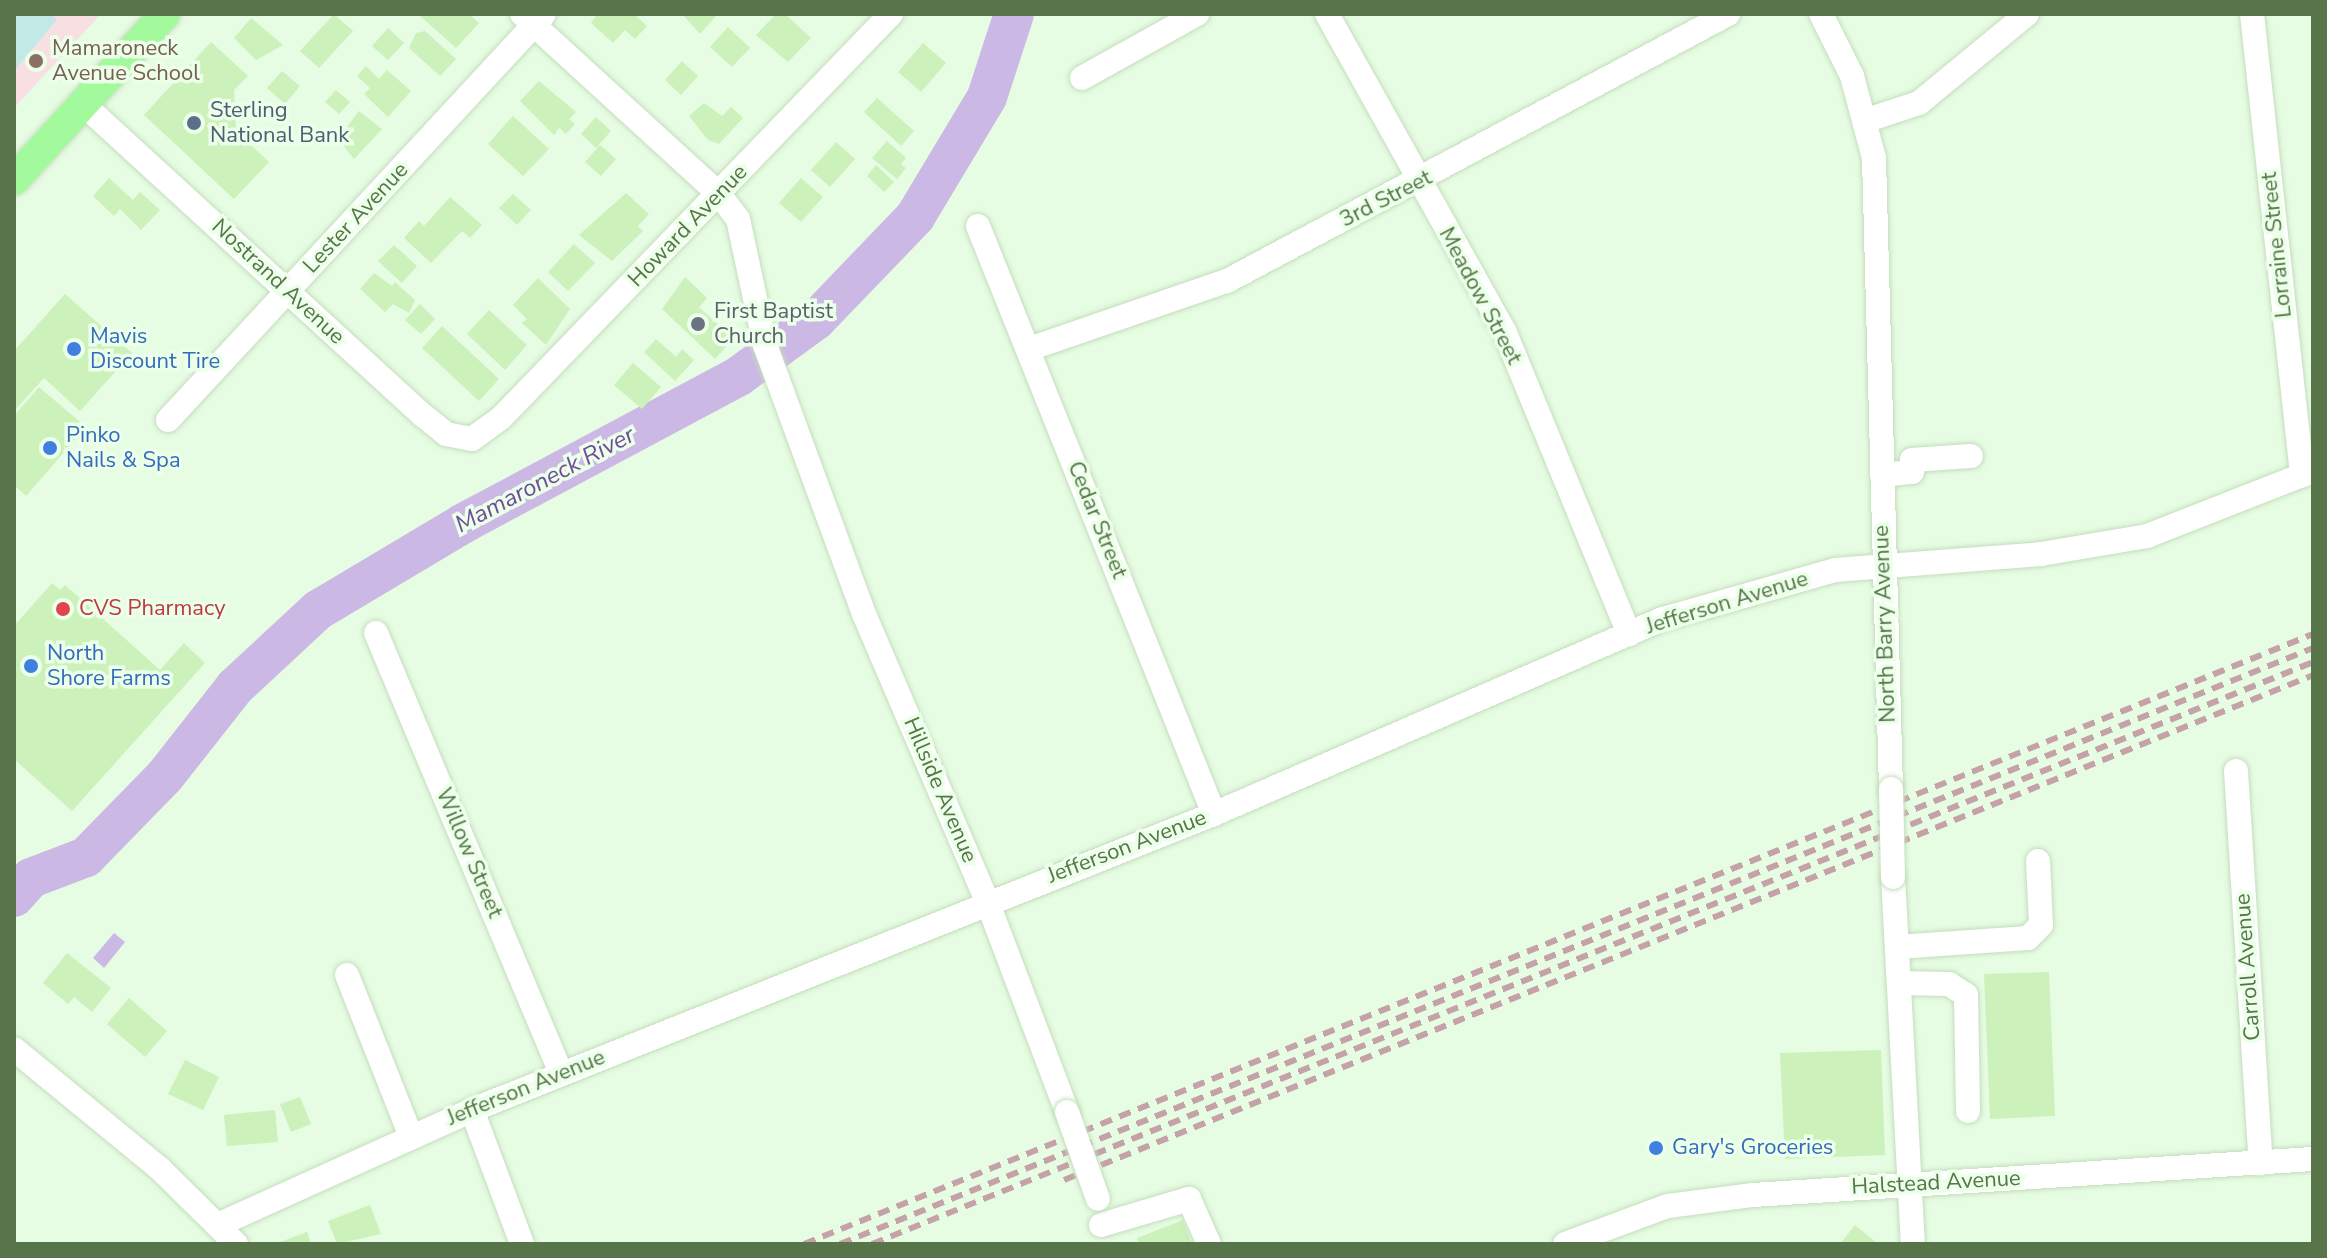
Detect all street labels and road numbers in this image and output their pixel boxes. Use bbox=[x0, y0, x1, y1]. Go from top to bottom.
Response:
street label: Lester Avenue bbox=[298, 157, 414, 279]
street label: Howard Avenue bbox=[623, 159, 753, 293]
street label: 3rd Street bbox=[1336, 165, 1436, 233]
street label: Lorraine Street bbox=[2256, 171, 2298, 319]
street label: Nostrand Avenue bbox=[206, 214, 350, 350]
street label: Meadow Street bbox=[1433, 223, 1527, 369]
street label: Cedar Street bbox=[1062, 458, 1132, 582]
street label: North Barry Avenue bbox=[1868, 525, 1902, 723]
street label: Jefferson Avenue bbox=[1643, 566, 1811, 640]
street label: Hillside Avenue bbox=[897, 713, 983, 867]
street label: Willow Street bbox=[430, 784, 508, 922]
street label: Jefferson Avenue bbox=[1044, 805, 1210, 889]
street label: Carroll Avenue bbox=[2230, 893, 2266, 1041]
street label: Jefferson Avenue bbox=[443, 1044, 609, 1132]
street label: Halstead Avenue bbox=[1851, 1165, 2021, 1201]

